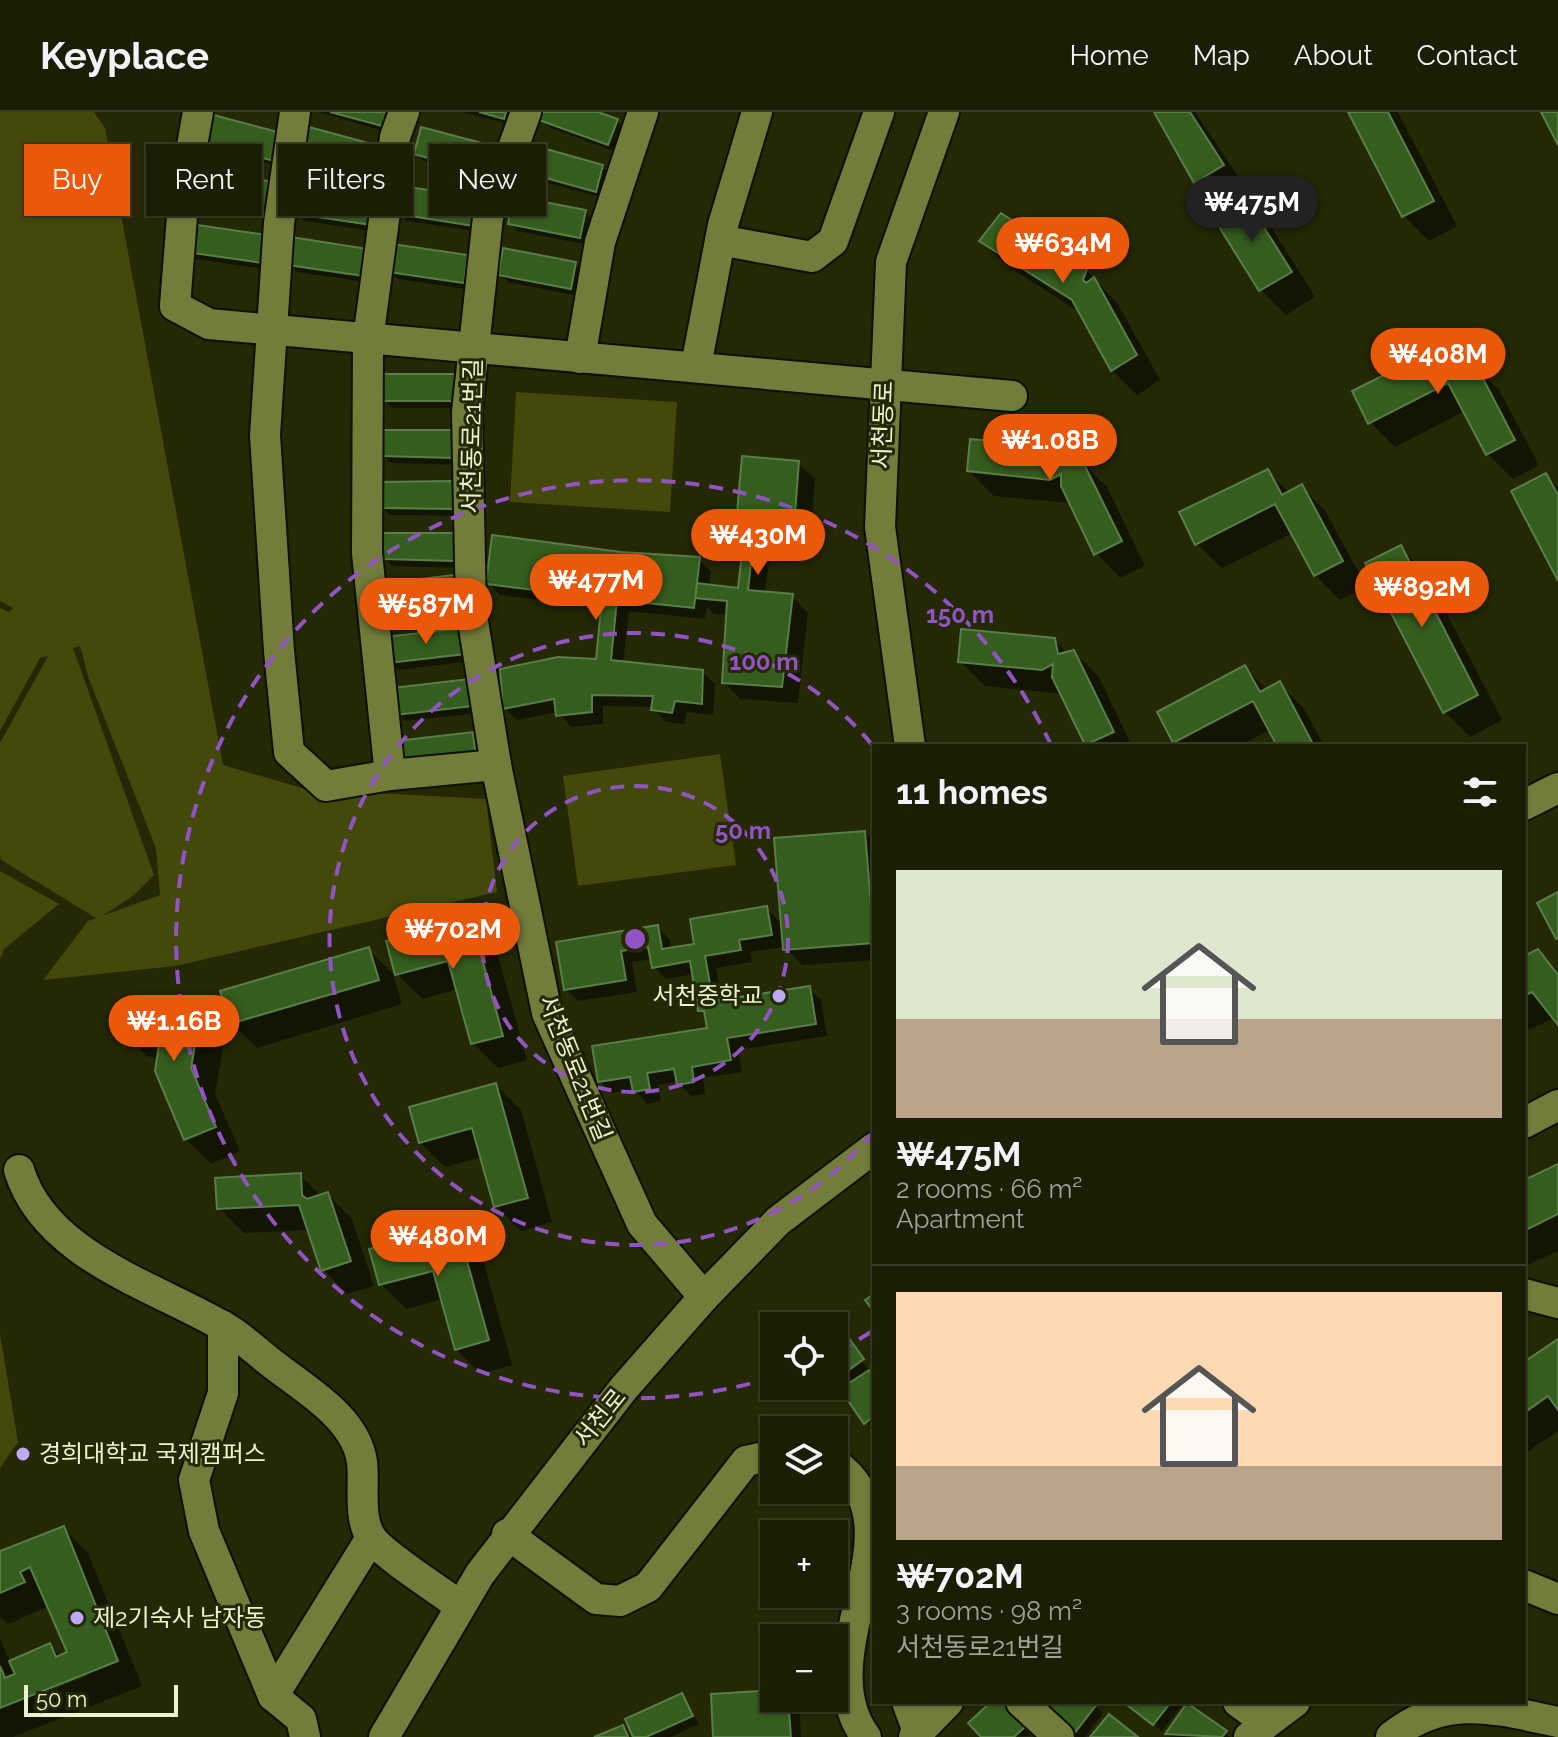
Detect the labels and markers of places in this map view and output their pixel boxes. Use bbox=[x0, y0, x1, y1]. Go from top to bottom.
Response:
pin: ₩475M bbox=[1196, 176, 1308, 244]
pin: ₩634M bbox=[1007, 217, 1119, 285]
pin: ₩408M bbox=[1382, 328, 1494, 396]
pin: ₩1.08B bbox=[985, 414, 1115, 482]
pin: ₩430M bbox=[702, 509, 814, 577]
pin: ₩477M bbox=[540, 554, 652, 622]
pin: ₩892M bbox=[1366, 561, 1478, 629]
pin: ₩587M bbox=[370, 578, 482, 646]
pin: ₩702M bbox=[397, 903, 509, 971]
centre of rings bbox=[621, 925, 649, 953]
place label: 서천중학교 bbox=[653, 981, 763, 1010]
marker: 서천중학교 bbox=[770, 987, 788, 1005]
pin: ₩1.16B bbox=[109, 995, 239, 1063]
pin: ₩480M bbox=[382, 1210, 494, 1278]
place label: 경희대학교 국제캠퍼스 bbox=[39, 1439, 266, 1468]
marker: 경희대학교 국제캠퍼스 bbox=[14, 1445, 32, 1463]
place label: 제2기숙사 남자동 bbox=[93, 1603, 266, 1632]
marker: 제2기숙사 남자동 bbox=[68, 1609, 86, 1627]

